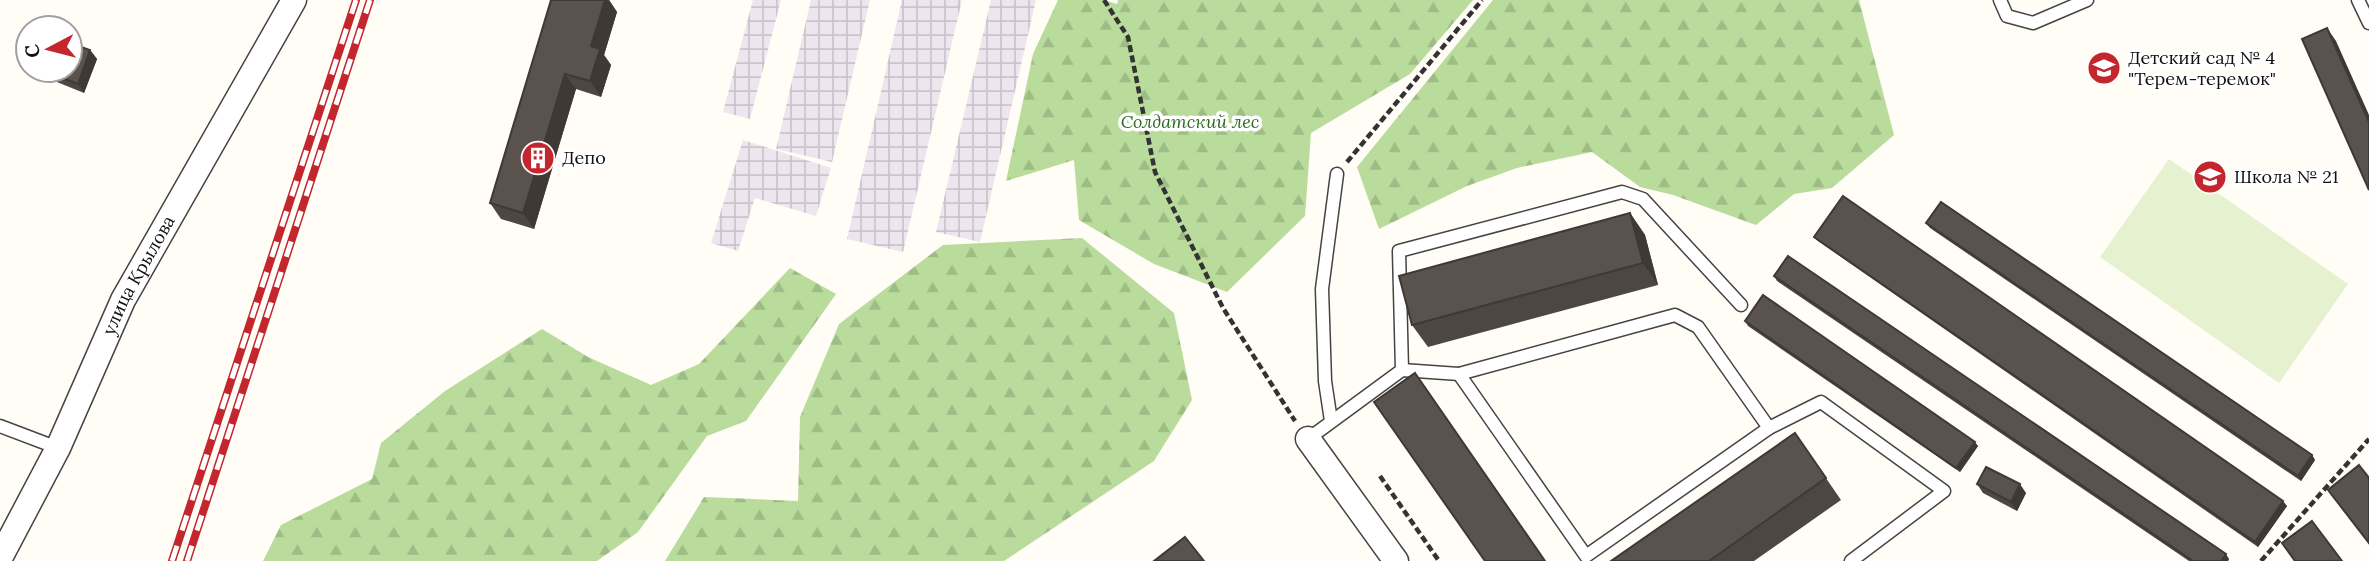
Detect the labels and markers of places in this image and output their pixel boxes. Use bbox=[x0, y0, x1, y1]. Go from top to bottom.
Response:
place label: Детский сад № 4 "Терем-теремок" bbox=[2128, 46, 2276, 90]
school or university icon: Детский сад № 4 "Терем-теремок" bbox=[2085, 49, 2123, 87]
building icon: Депо bbox=[519, 139, 557, 177]
place label: Депо bbox=[562, 146, 606, 169]
school or university icon: Школа № 21 bbox=[2191, 158, 2229, 196]
place label: Школа № 21 bbox=[2234, 165, 2339, 188]

